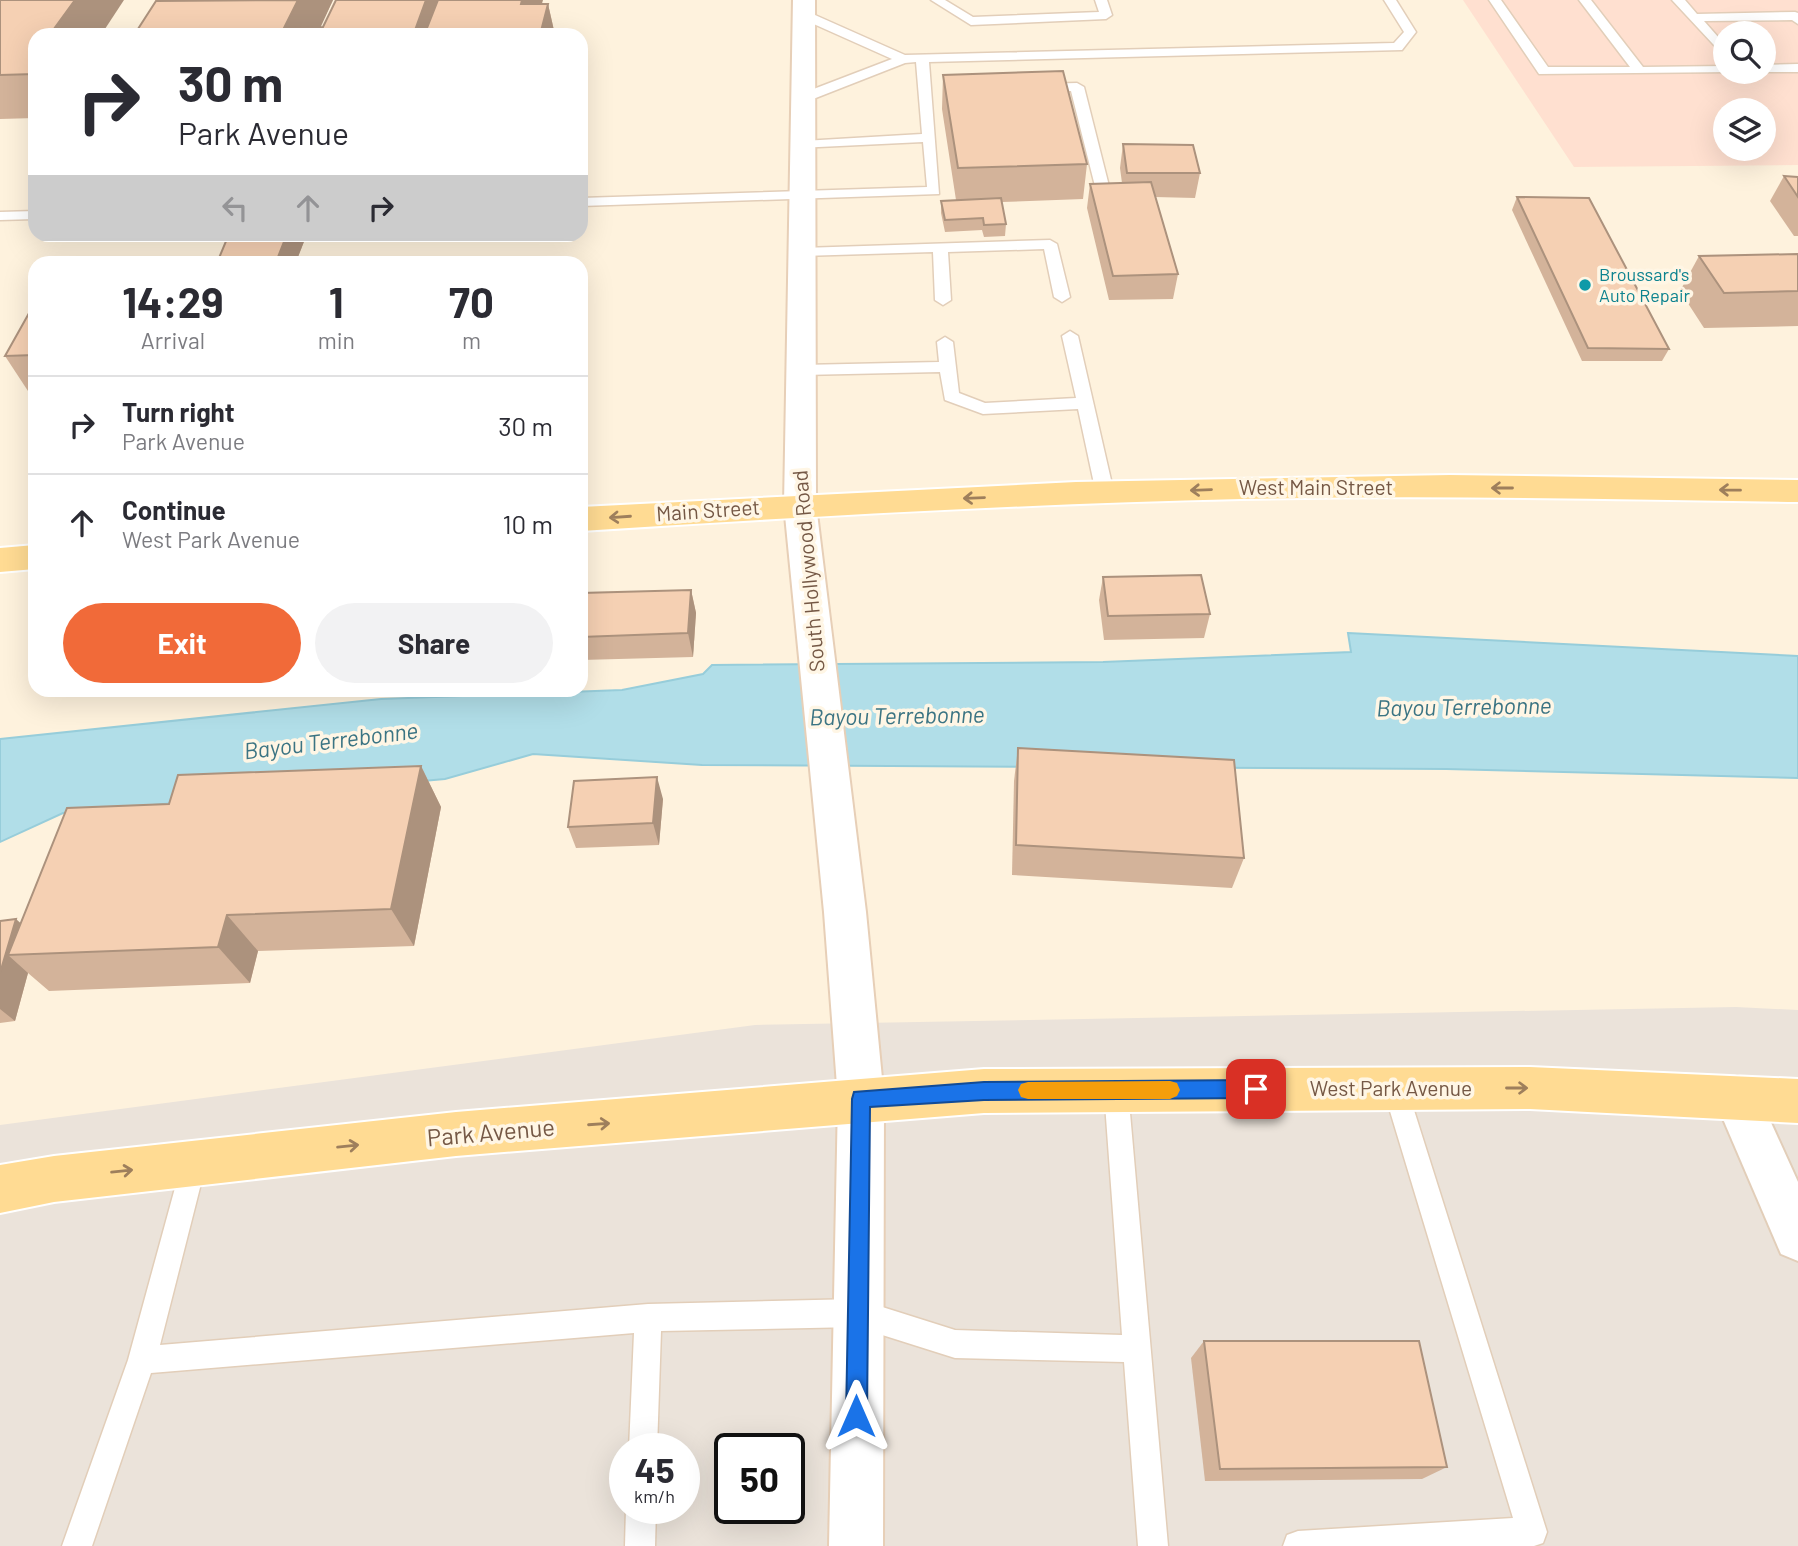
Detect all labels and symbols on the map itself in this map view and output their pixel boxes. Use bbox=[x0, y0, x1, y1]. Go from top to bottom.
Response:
place label: Broussard's Auto Repair bbox=[1599, 263, 1691, 306]
marker: Broussard's Auto Repair bbox=[1577, 277, 1593, 293]
street label: South Hollywood Road bbox=[786, 469, 829, 673]
street label: West Main Street bbox=[1239, 474, 1393, 499]
one-way arrow bbox=[1491, 481, 1514, 495]
one-way arrow bbox=[1190, 483, 1213, 496]
one-way arrow bbox=[1719, 483, 1742, 497]
one-way arrow bbox=[963, 491, 986, 505]
street label: Main Street bbox=[655, 493, 761, 526]
one-way arrow bbox=[609, 510, 632, 523]
water label: Bayou Terrebonne bbox=[1376, 690, 1552, 722]
water label: Bayou Terrebonne bbox=[809, 699, 985, 731]
water label: Bayou Terrebonne bbox=[242, 715, 420, 765]
pin bbox=[1226, 1059, 1286, 1119]
street label: West Park Avenue bbox=[1310, 1075, 1472, 1100]
one-way arrow bbox=[1505, 1081, 1528, 1095]
street label: Park Avenue bbox=[426, 1111, 556, 1152]
one-way arrow bbox=[587, 1117, 609, 1130]
one-way arrow bbox=[336, 1140, 359, 1153]
one-way arrow bbox=[110, 1165, 132, 1178]
position arrow bbox=[819, 1379, 893, 1453]
speed limit sign: 50 bbox=[714, 1433, 805, 1524]

